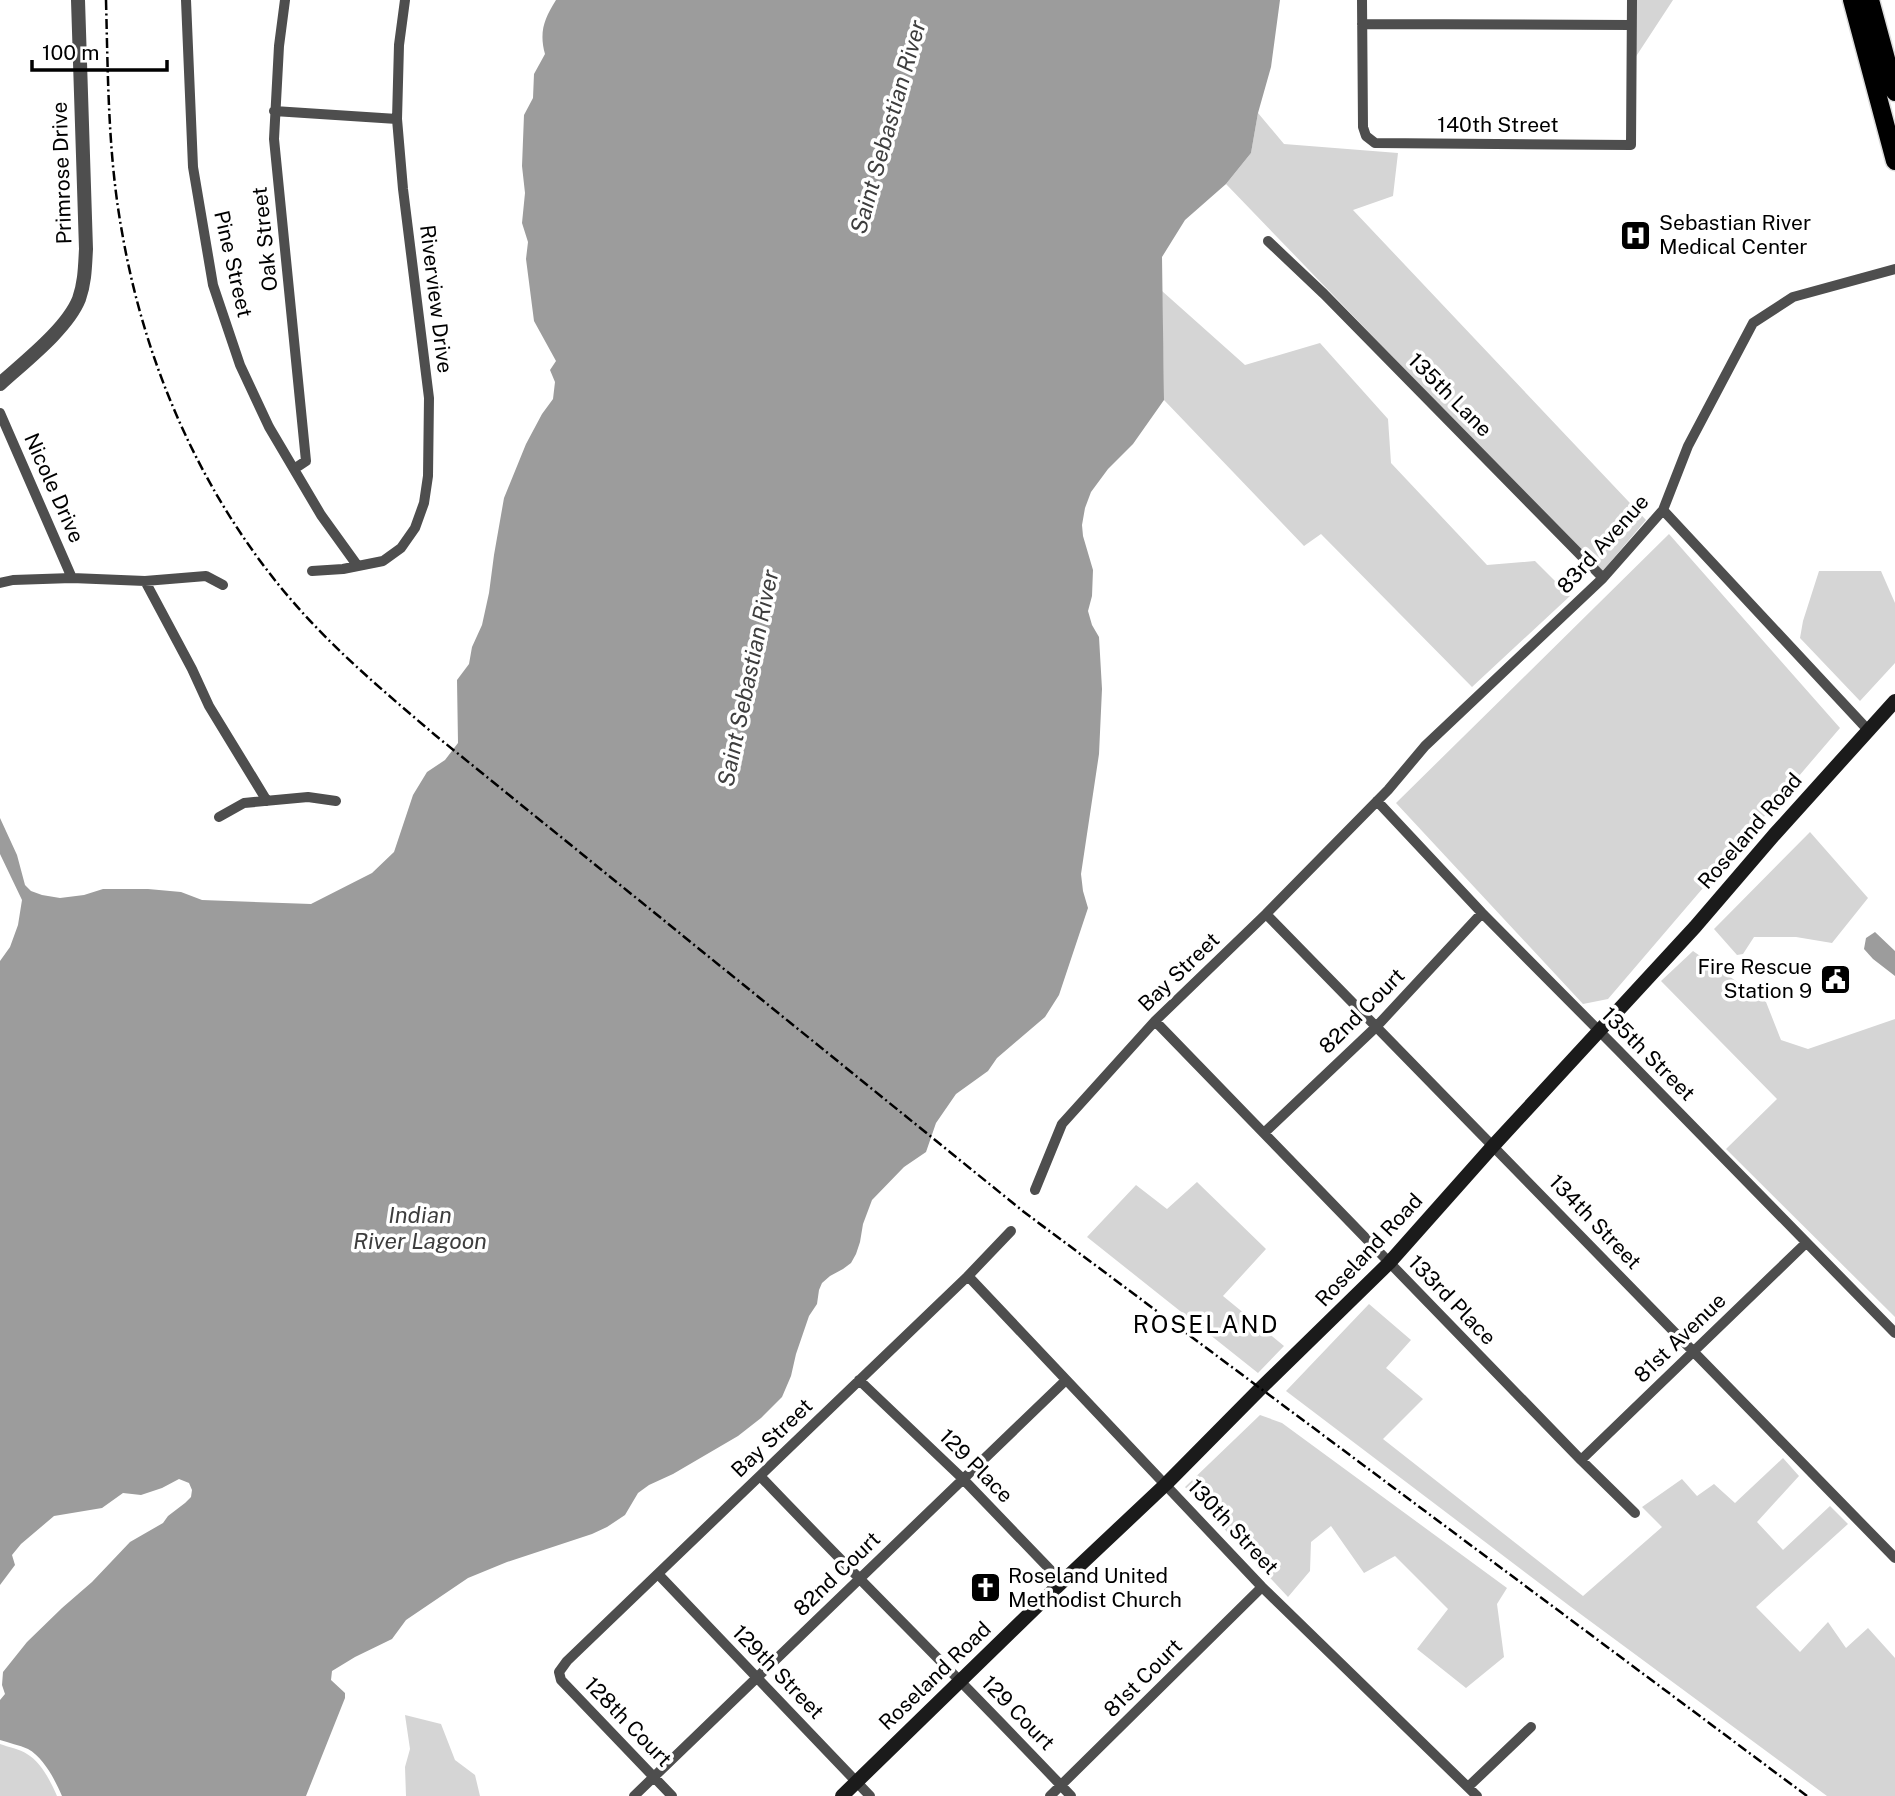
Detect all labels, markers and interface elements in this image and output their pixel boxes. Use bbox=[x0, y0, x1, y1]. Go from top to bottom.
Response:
water label: Saint Sebastian River bbox=[844, 17, 931, 237]
scale bar bbox=[32, 28, 166, 72]
text: 100 m bbox=[42, 40, 99, 65]
street label: Primrose Drive bbox=[47, 101, 76, 245]
street label: 140th Street bbox=[1437, 112, 1559, 137]
street label: Oak Street bbox=[247, 186, 282, 293]
street label: Pine Street bbox=[209, 208, 258, 320]
place label: Sebastian River Medical Center bbox=[1659, 210, 1811, 259]
hospital icon: Sebastian River Medical Center bbox=[1619, 218, 1653, 252]
street label: Riverview Drive bbox=[415, 223, 458, 375]
street label: 135th Lane bbox=[1403, 348, 1497, 442]
street label: Nicole Drive bbox=[19, 429, 90, 546]
street label: 83rd Avenue bbox=[1552, 489, 1654, 598]
water label: Saint Sebastian River bbox=[711, 567, 784, 789]
street label: Roseland Road bbox=[1692, 768, 1807, 894]
street label: Bay Street bbox=[1133, 927, 1224, 1016]
place label: Fire Rescue Station 9 bbox=[1698, 954, 1812, 1003]
public building icon: Fire Rescue Station 9 bbox=[1818, 962, 1852, 996]
street label: 82nd Court bbox=[1314, 963, 1410, 1059]
street label: 135th Street bbox=[1596, 1002, 1700, 1106]
street label: 134th Street bbox=[1544, 1169, 1647, 1274]
street label: Roseland Road bbox=[1310, 1188, 1427, 1311]
water label: Indian River Lagoon bbox=[353, 1201, 487, 1254]
street label: 133rd Place bbox=[1403, 1250, 1501, 1350]
street label: 81st Avenue bbox=[1629, 1288, 1731, 1388]
district label: ROSELAND bbox=[1133, 1310, 1279, 1338]
street label: Bay Street bbox=[726, 1393, 817, 1482]
street label: 129 Place bbox=[934, 1424, 1018, 1508]
street label: 130th Street bbox=[1183, 1474, 1284, 1580]
street label: 82nd Court bbox=[788, 1526, 885, 1621]
place label: Roseland United Methodist Church bbox=[1008, 1563, 1182, 1612]
church icon: Roseland United Methodist Church bbox=[968, 1571, 1002, 1605]
street label: Roseland Road bbox=[874, 1616, 996, 1735]
street label: 129th Street bbox=[727, 1619, 829, 1724]
street label: 81st Court bbox=[1098, 1633, 1187, 1722]
street label: 129 Court bbox=[977, 1670, 1060, 1755]
street label: 128th Court bbox=[580, 1672, 677, 1772]

